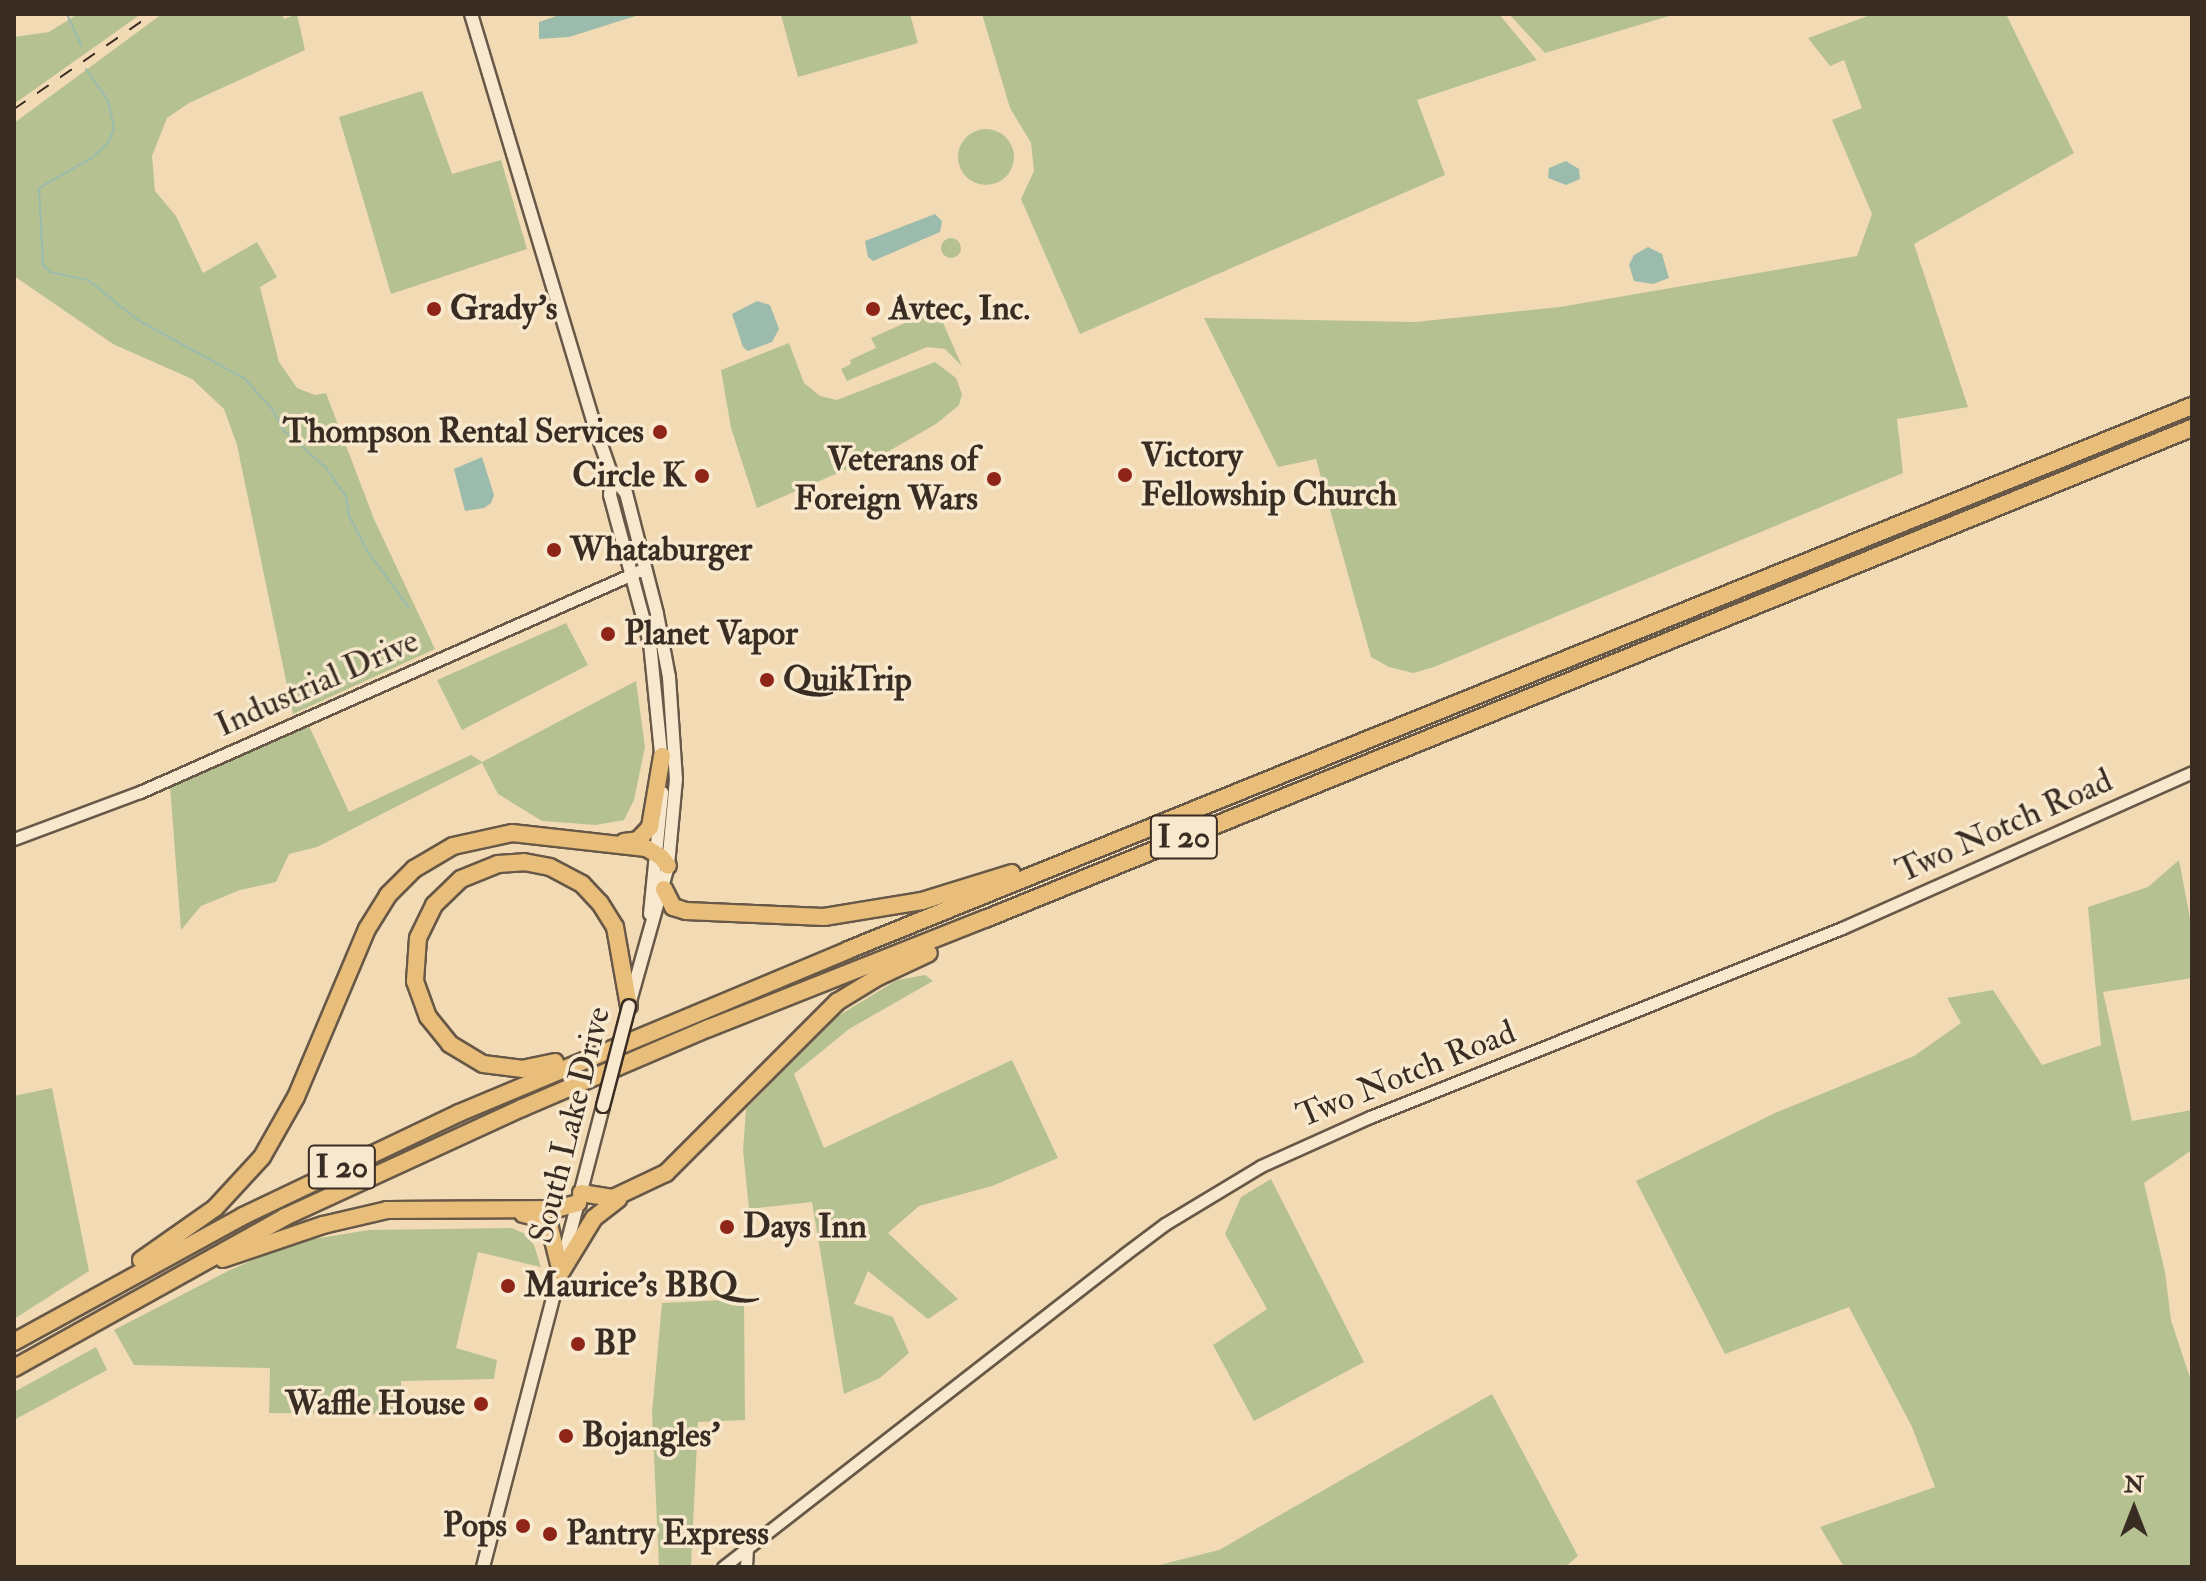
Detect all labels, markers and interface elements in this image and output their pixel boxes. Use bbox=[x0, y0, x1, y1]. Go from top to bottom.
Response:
place label: Grady's bbox=[450, 289, 557, 329]
place label: Avtec, Inc. bbox=[889, 289, 1030, 329]
marker: Grady's bbox=[425, 300, 443, 318]
marker: Avtec, Inc. bbox=[864, 300, 882, 318]
place label: Thompson Rental Services bbox=[283, 412, 644, 452]
marker: Thompson Rental Services bbox=[651, 423, 669, 441]
place label: Victory Fellowship Church bbox=[1141, 435, 1397, 514]
place label: Veterans of Foreign Wars bbox=[794, 439, 978, 518]
place label: Circle K bbox=[572, 456, 686, 496]
marker: Victory Fellowship Church bbox=[1116, 466, 1134, 484]
marker: Circle K bbox=[693, 467, 711, 485]
marker: Veterans of Foreign Wars bbox=[985, 470, 1003, 488]
place label: Whataburger bbox=[570, 530, 752, 570]
marker: Whataburger bbox=[545, 541, 563, 559]
place label: Planet Vapor bbox=[624, 614, 798, 654]
street label: Industrial Drive bbox=[209, 620, 425, 746]
marker: Planet Vapor bbox=[599, 625, 617, 643]
place label: QuikTrip bbox=[783, 660, 912, 700]
marker: QuikTrip bbox=[758, 671, 776, 689]
street label: Two Notch Road bbox=[1890, 760, 2118, 892]
road number: I 20 bbox=[1148, 809, 1220, 865]
street label: South Lake Drive bbox=[521, 1002, 619, 1248]
street label: Two Notch Road bbox=[1291, 1012, 1521, 1136]
road number: I 20 bbox=[306, 1139, 378, 1195]
place label: Days Inn bbox=[743, 1207, 867, 1247]
marker: Days Inn bbox=[718, 1218, 736, 1236]
place label: Maurice's BBQ bbox=[524, 1266, 738, 1306]
marker: Maurice's BBQ bbox=[499, 1277, 517, 1295]
place label: BP bbox=[594, 1324, 636, 1364]
marker: BP bbox=[569, 1335, 587, 1353]
place label: Waffle House bbox=[285, 1384, 465, 1424]
marker: Waffle House bbox=[472, 1395, 490, 1413]
place label: Bojangles' bbox=[582, 1416, 720, 1456]
marker: Bojangles' bbox=[557, 1427, 575, 1445]
north arrow bbox=[2094, 1469, 2174, 1549]
text: N bbox=[2124, 1471, 2144, 1499]
place label: Pops bbox=[443, 1506, 507, 1546]
place label: Pantry Express bbox=[566, 1514, 769, 1554]
marker: Pops bbox=[514, 1517, 532, 1535]
marker: Pantry Express bbox=[541, 1525, 559, 1543]

